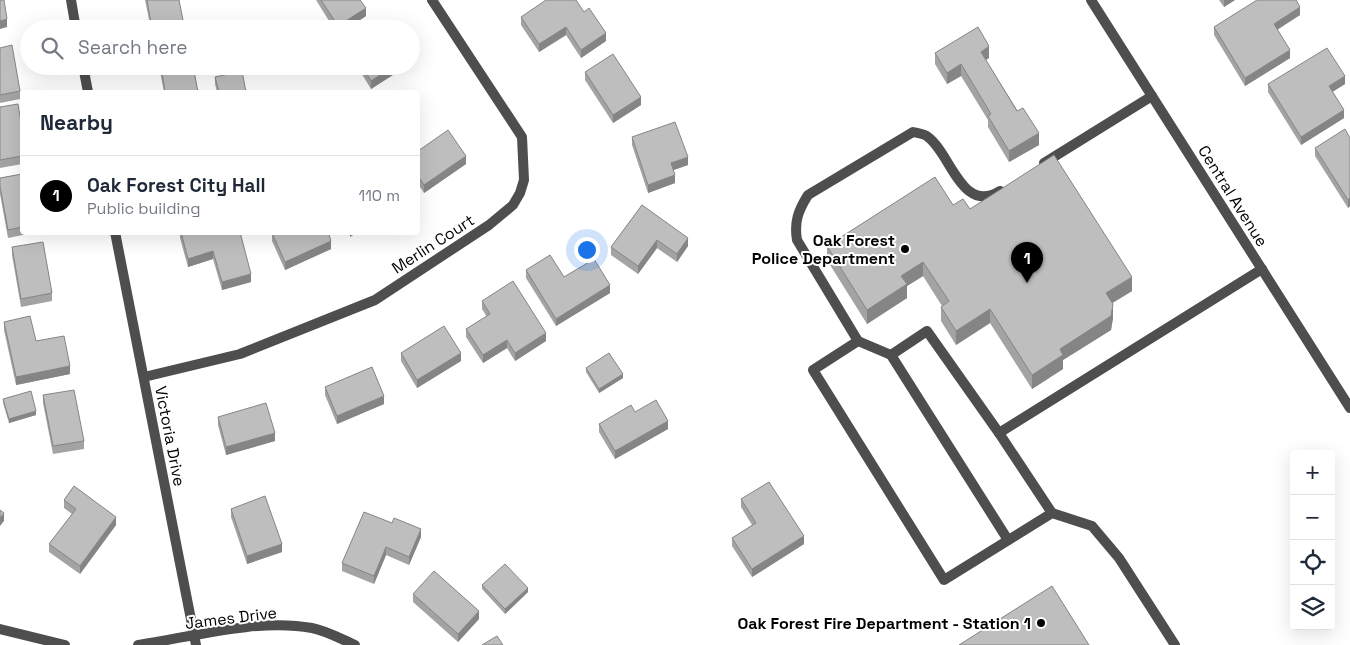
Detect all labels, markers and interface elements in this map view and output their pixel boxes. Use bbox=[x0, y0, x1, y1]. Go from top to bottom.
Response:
search box bbox=[20, 20, 420, 75]
icon: search bbox=[38, 34, 66, 62]
text: Search here bbox=[78, 35, 188, 60]
text: Nearby bbox=[40, 109, 113, 136]
street label: Central Avenue bbox=[1193, 141, 1273, 251]
text: Oak Forest City Hall bbox=[87, 173, 266, 198]
text: 1 bbox=[52, 185, 60, 206]
text: 110 m bbox=[358, 185, 400, 206]
text: Public building bbox=[87, 198, 200, 219]
street label: Merlin Court bbox=[388, 209, 478, 279]
place label: Oak Forest Police Department bbox=[752, 230, 895, 269]
your location bbox=[574, 237, 600, 263]
pin: 1 bbox=[1011, 242, 1043, 283]
marker: Oak Forest Police Department bbox=[899, 243, 911, 255]
street label: Victoria Drive bbox=[150, 384, 190, 488]
map controls bbox=[1290, 450, 1335, 630]
button: + bbox=[1290, 450, 1335, 495]
button: − bbox=[1290, 495, 1335, 540]
button: locate bbox=[1290, 540, 1335, 585]
button: layers bbox=[1290, 585, 1335, 630]
street label: James Drive bbox=[184, 602, 278, 634]
place label: Oak Forest Fire Department - Station 1 bbox=[737, 613, 1031, 634]
marker: Oak Forest Fire Department - Station 1 bbox=[1035, 617, 1047, 629]

